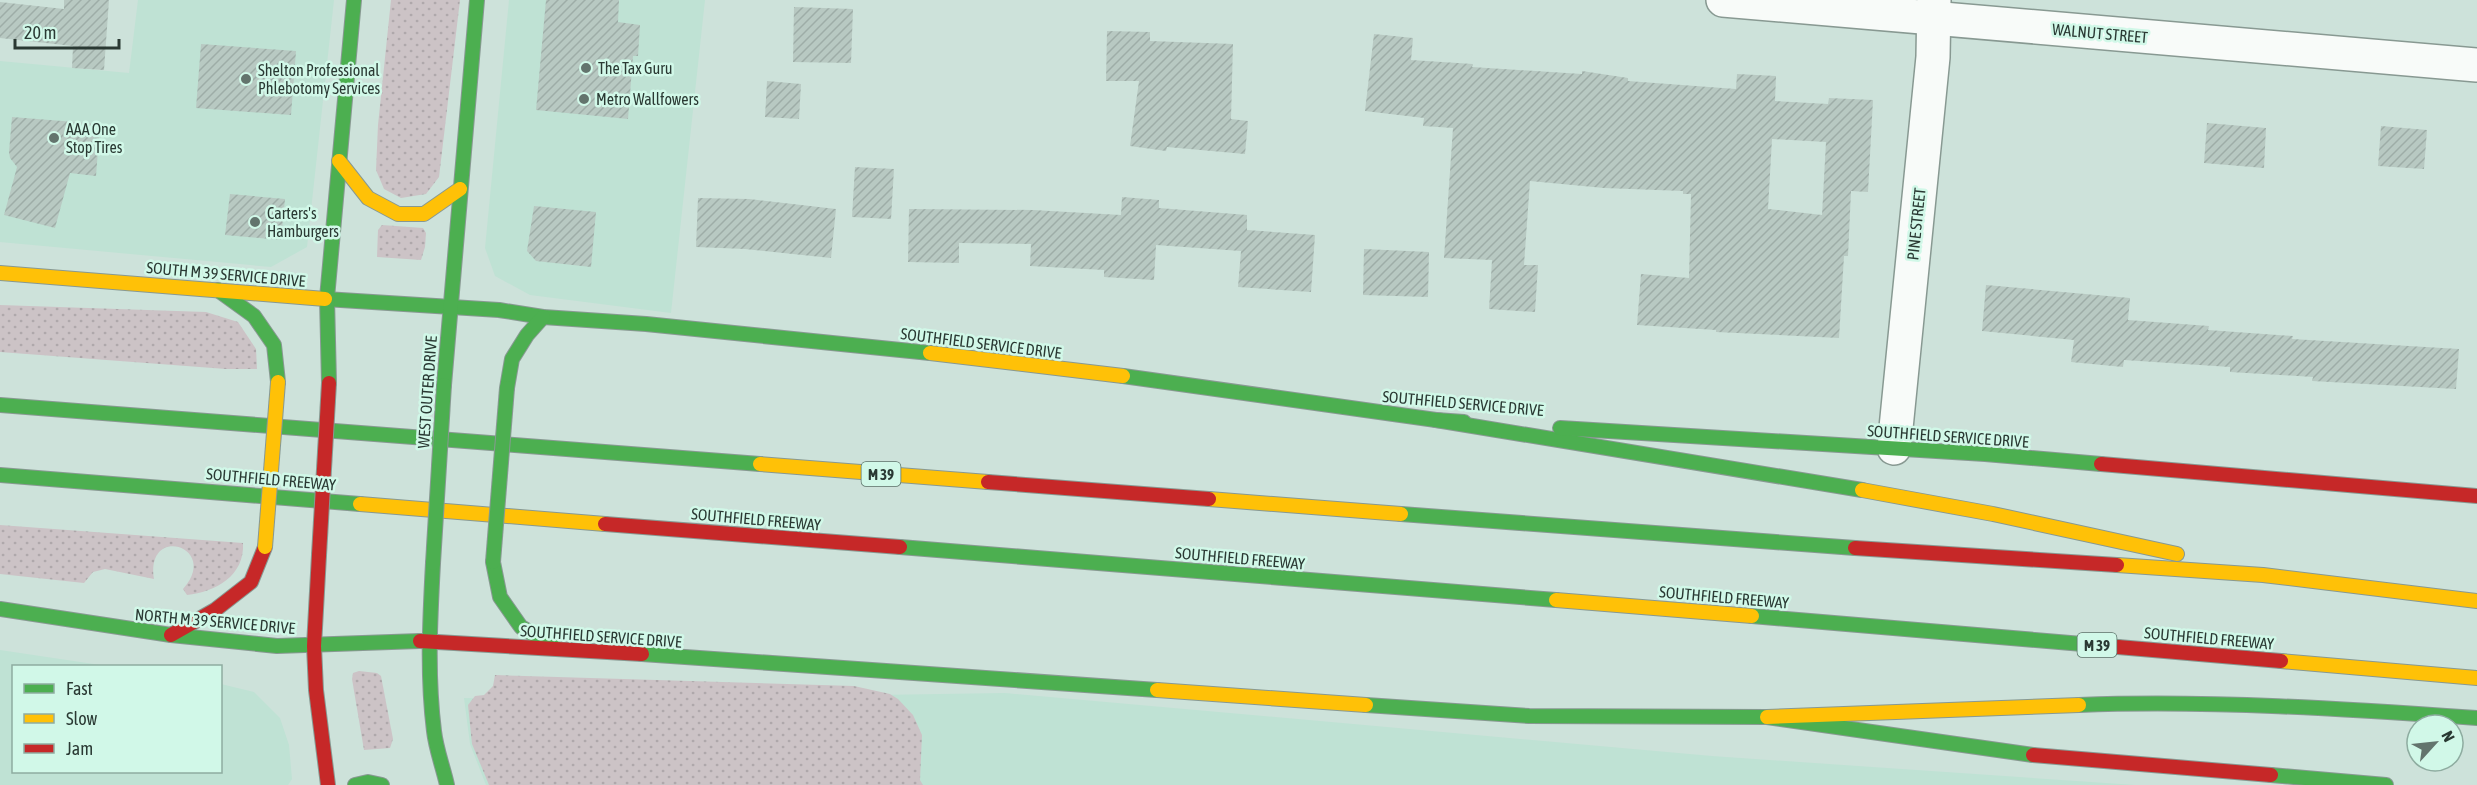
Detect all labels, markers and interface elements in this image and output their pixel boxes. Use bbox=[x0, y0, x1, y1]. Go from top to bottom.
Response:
scale bar bbox=[15, 12, 118, 50]
street label: WALNUT STREET bbox=[2051, 20, 2149, 46]
text: 20 m bbox=[24, 22, 56, 43]
place label: The Tax Guru bbox=[598, 59, 673, 77]
place label: Shelton Professional Phlebotomy Services bbox=[258, 61, 380, 98]
marker: The Tax Guru bbox=[579, 61, 593, 75]
marker: Shelton Professional Phlebotomy Services bbox=[239, 72, 253, 86]
place label: Metro Wallfowers bbox=[596, 90, 699, 108]
marker: Metro Wallfowers bbox=[577, 92, 591, 106]
place label: AAA One Stop Tires bbox=[66, 120, 123, 157]
marker: AAA One Stop Tires bbox=[47, 131, 61, 145]
street label: PINE STREET bbox=[1903, 187, 1929, 261]
place label: Carters's Hamburgers bbox=[267, 204, 339, 241]
marker: Carters's Hamburgers bbox=[248, 215, 262, 229]
street label: SOUTH M 39 SERVICE DRIVE bbox=[146, 258, 306, 290]
street label: SOUTHFIELD SERVICE DRIVE bbox=[900, 324, 1063, 362]
street label: WEST OUTER DRIVE bbox=[414, 335, 440, 449]
street label: SOUTHFIELD SERVICE DRIVE bbox=[1382, 387, 1545, 419]
street label: SOUTHFIELD SERVICE DRIVE bbox=[1867, 421, 2029, 451]
road number: M 39 bbox=[862, 462, 900, 486]
street label: SOUTHFIELD FREEWAY bbox=[205, 464, 337, 494]
street label: SOUTHFIELD FREEWAY bbox=[690, 504, 822, 534]
street label: SOUTHFIELD FREEWAY bbox=[1174, 543, 1306, 573]
street label: SOUTHFIELD FREEWAY bbox=[1658, 582, 1790, 612]
street label: NORTH M 39 SERVICE DRIVE bbox=[134, 605, 296, 637]
street label: SOUTHFIELD SERVICE DRIVE bbox=[520, 621, 682, 651]
street label: SOUTHFIELD FREEWAY bbox=[2143, 623, 2275, 653]
road number: M 39 bbox=[2078, 633, 2116, 657]
legend bbox=[12, 665, 222, 773]
text: Fast bbox=[66, 678, 93, 699]
text: Slow bbox=[66, 708, 97, 729]
north arrow bbox=[2405, 713, 2465, 773]
text: N bbox=[2438, 728, 2459, 744]
text: Jam bbox=[66, 738, 93, 759]

